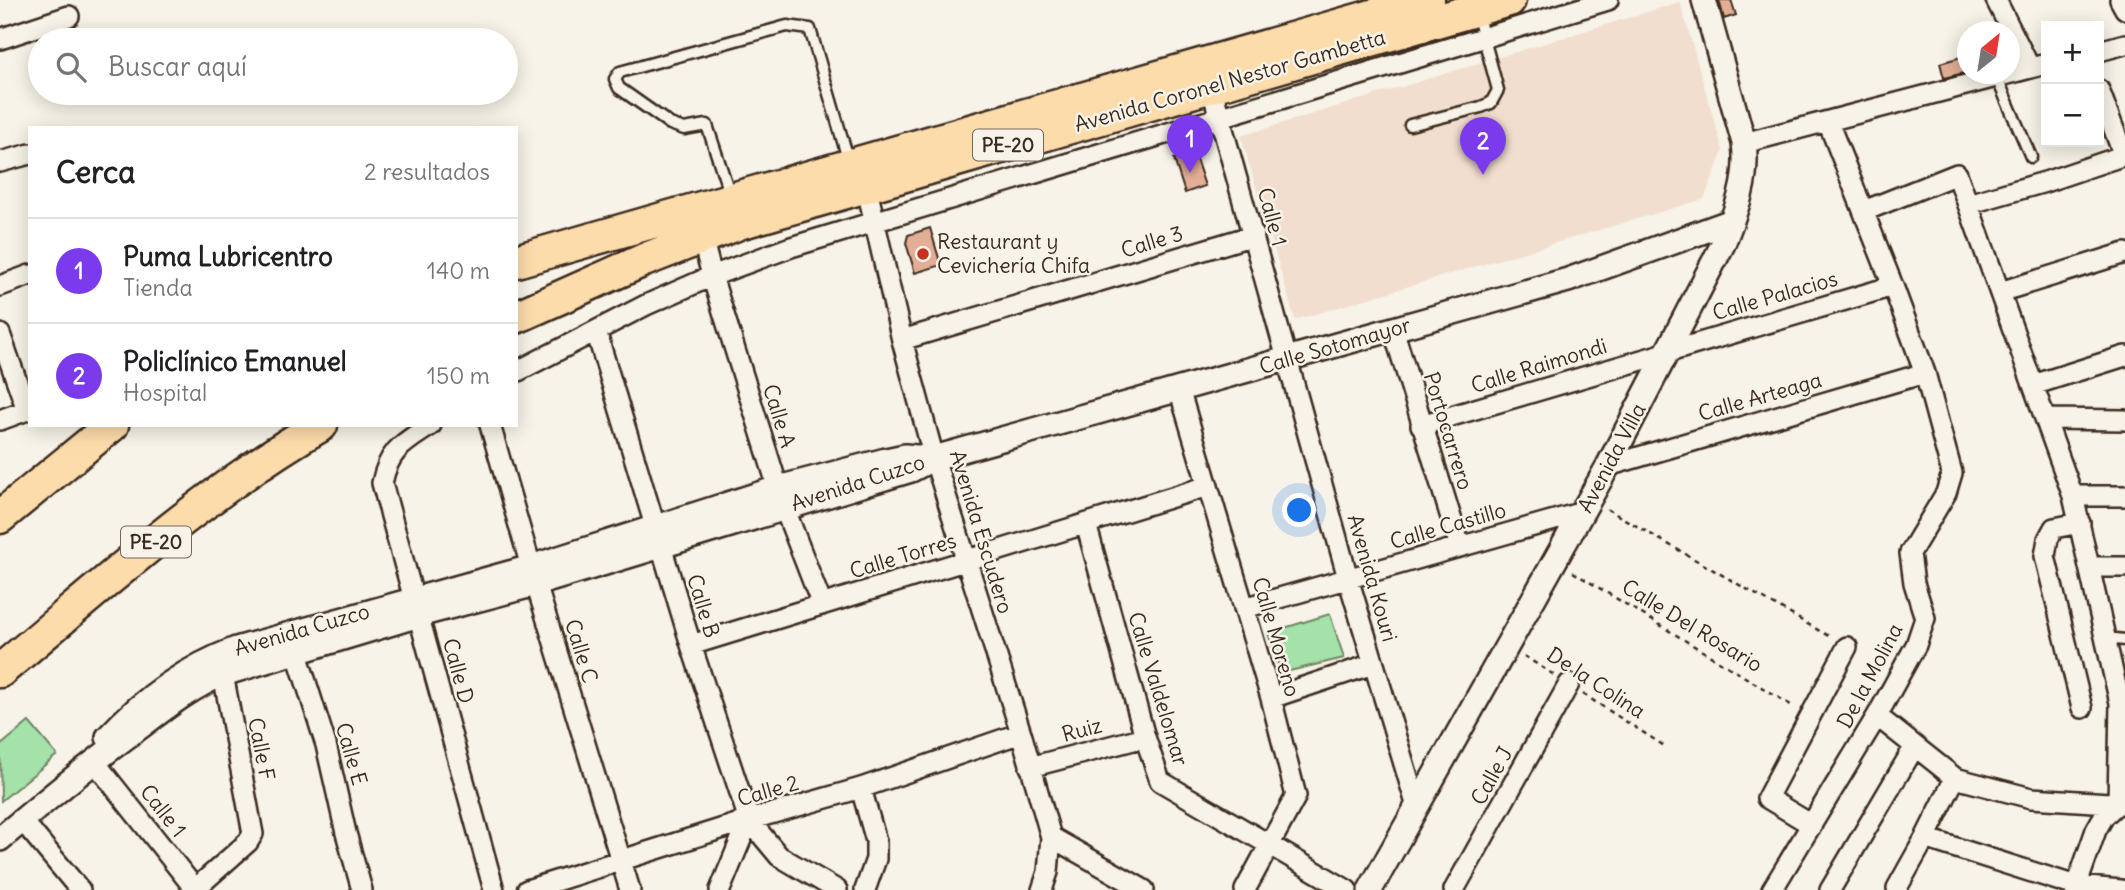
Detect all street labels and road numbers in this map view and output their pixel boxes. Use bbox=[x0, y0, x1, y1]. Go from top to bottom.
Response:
street label: Avenida Coronel Nestor Gambetta bbox=[1071, 23, 1388, 138]
road number: PE-20 bbox=[973, 130, 1043, 160]
street label: Calle 1 bbox=[1252, 185, 1293, 249]
street label: Calle 3 bbox=[1118, 219, 1186, 264]
street label: Calle Palacios bbox=[1709, 265, 1841, 326]
street label: Calle Sotomayor bbox=[1256, 311, 1414, 380]
street label: Calle Raimondi bbox=[1468, 332, 1610, 399]
street label: Calle Arteaga bbox=[1695, 366, 1825, 427]
street label: Portocarrero bbox=[1418, 369, 1479, 493]
street label: Calle A bbox=[757, 381, 802, 451]
street label: Avenida Villa bbox=[1571, 398, 1652, 517]
street label: Avenida Escudero bbox=[944, 447, 1019, 617]
street label: Avenida Cuzco bbox=[788, 448, 928, 517]
street label: Calle Castillo bbox=[1387, 496, 1509, 555]
street label: Avenida Kouri bbox=[1341, 511, 1404, 645]
road number: PE-20 bbox=[121, 526, 191, 558]
street label: Calle Torres bbox=[846, 527, 959, 585]
street label: Calle B bbox=[681, 571, 726, 641]
street label: Calle Del Rosario bbox=[1617, 573, 1767, 678]
street label: Calle Moreno bbox=[1247, 574, 1306, 700]
street label: Avenida Cuzco bbox=[231, 597, 372, 662]
street label: Calle Valdelomar bbox=[1122, 609, 1195, 769]
street label: Calle C bbox=[559, 616, 604, 686]
street label: De la Molina bbox=[1831, 619, 1909, 733]
street label: Calle D bbox=[437, 635, 480, 706]
street label: De la Colina bbox=[1542, 641, 1651, 724]
street label: Ruiz bbox=[1059, 711, 1105, 748]
street label: Calle F bbox=[242, 715, 281, 783]
street label: Calle E bbox=[330, 720, 373, 788]
street label: Calle J bbox=[1465, 742, 1518, 810]
street label: Calle 2 bbox=[734, 769, 802, 812]
street label: Calle 1 bbox=[134, 779, 192, 843]

